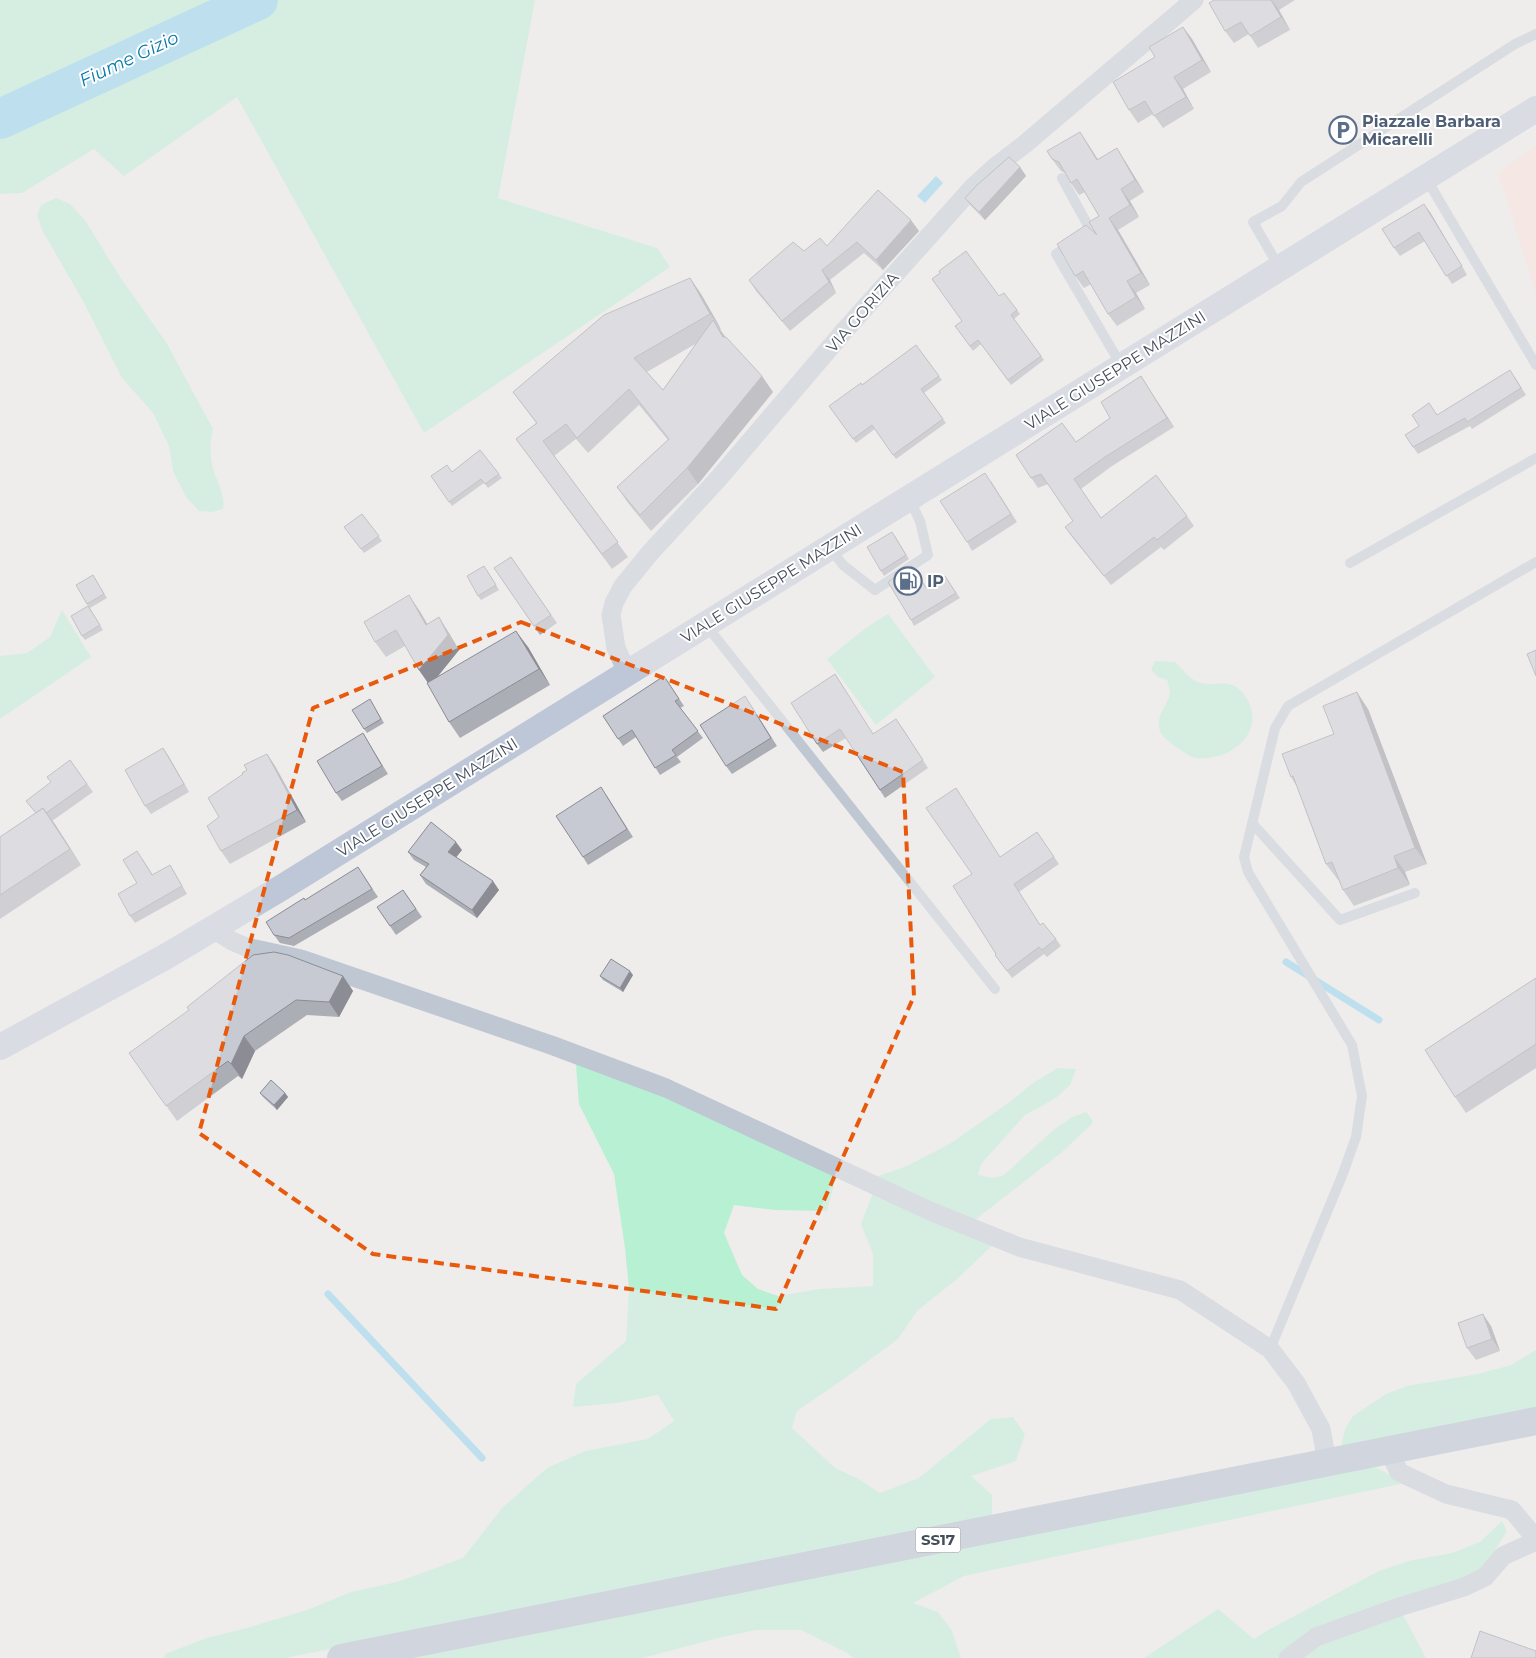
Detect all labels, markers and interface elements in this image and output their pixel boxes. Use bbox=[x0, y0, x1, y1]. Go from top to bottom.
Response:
water label: Fiume Gizio bbox=[76, 26, 182, 92]
place label: Piazzale Barbara Micarelli bbox=[1362, 112, 1501, 149]
parking icon: Piazzale Barbara Micarelli bbox=[1328, 115, 1358, 145]
street label: VIA GORIZIA bbox=[822, 268, 903, 356]
street label: VIALE GIUSEPPE MAZZINI bbox=[1021, 307, 1209, 434]
street label: VIALE GIUSEPPE MAZZINI bbox=[677, 520, 865, 647]
fuel station icon: IP bbox=[893, 566, 923, 596]
place label: IP bbox=[927, 572, 944, 591]
street label: VIALE GIUSEPPE MAZZINI bbox=[333, 734, 521, 861]
road number: SS17 bbox=[916, 1528, 960, 1552]

